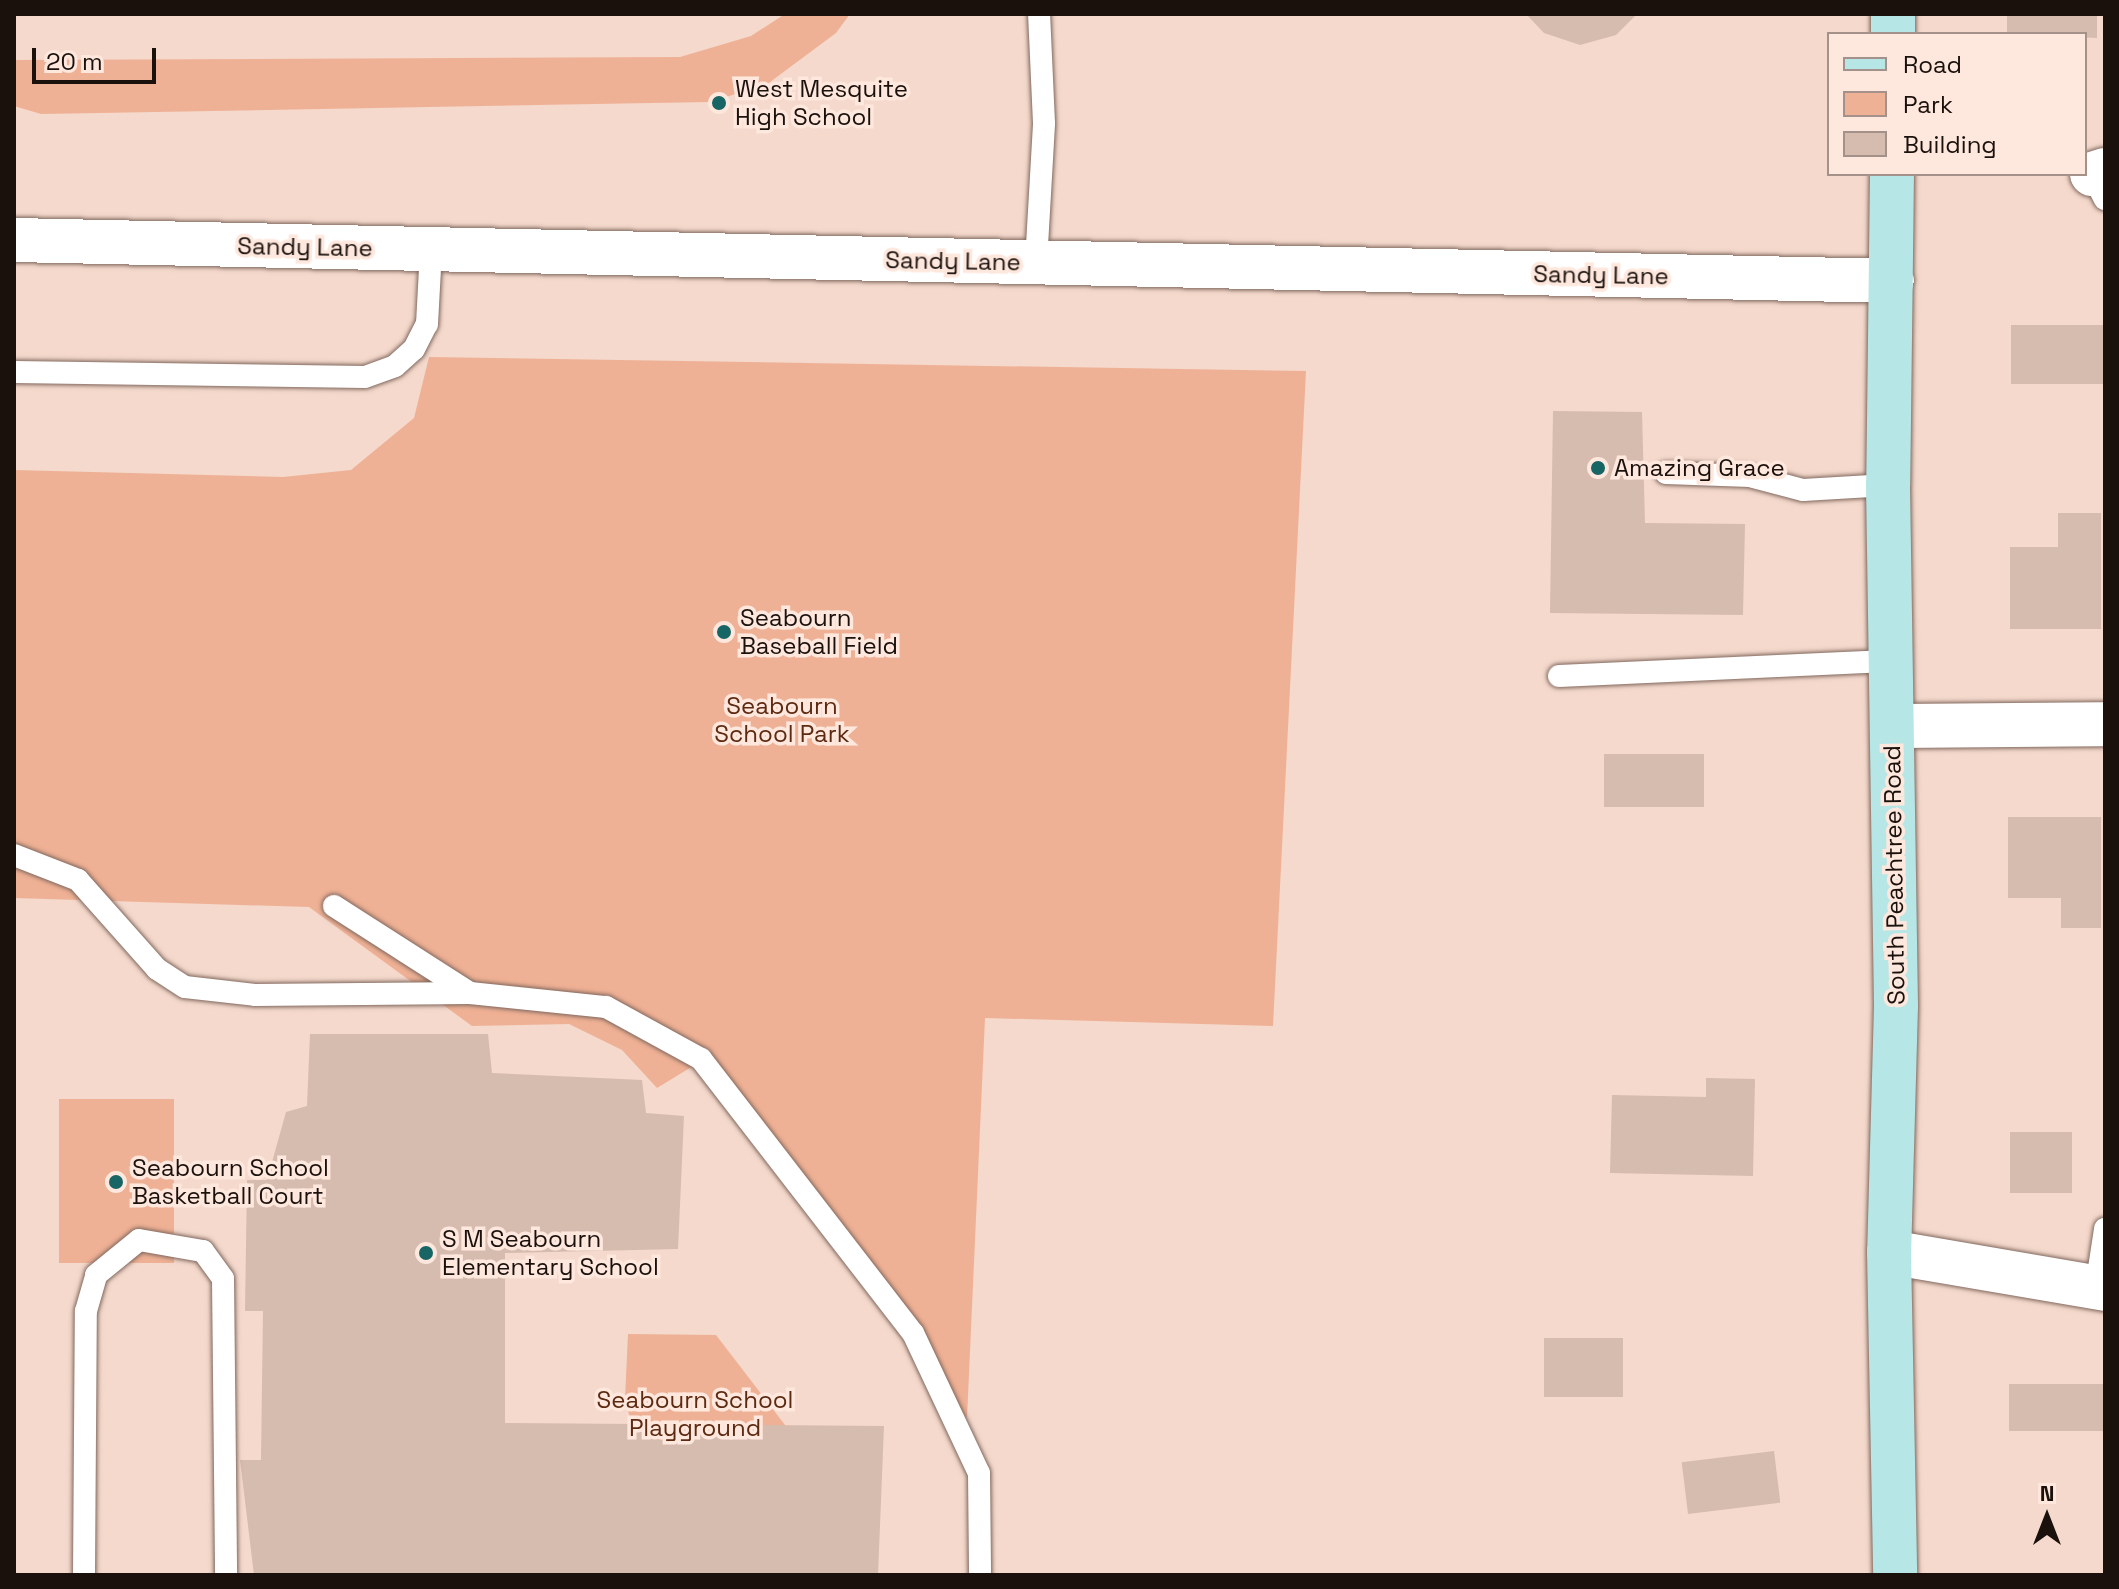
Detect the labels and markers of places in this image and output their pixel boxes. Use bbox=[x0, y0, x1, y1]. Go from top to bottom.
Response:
place label: West Mesquite High School bbox=[735, 75, 908, 131]
marker: West Mesquite High School bbox=[710, 94, 728, 112]
place label: Amazing Grace bbox=[1614, 454, 1785, 482]
marker: Amazing Grace bbox=[1589, 459, 1607, 477]
place label: Seabourn Baseball Field bbox=[740, 604, 898, 660]
marker: Seabourn Baseball Field bbox=[715, 623, 733, 641]
place label: Seabourn School Basketball Court bbox=[132, 1154, 329, 1210]
marker: Seabourn School Basketball Court bbox=[107, 1173, 125, 1191]
place label: S M Seabourn Elementary School bbox=[442, 1225, 659, 1281]
marker: S M Seabourn Elementary School bbox=[417, 1244, 435, 1262]

